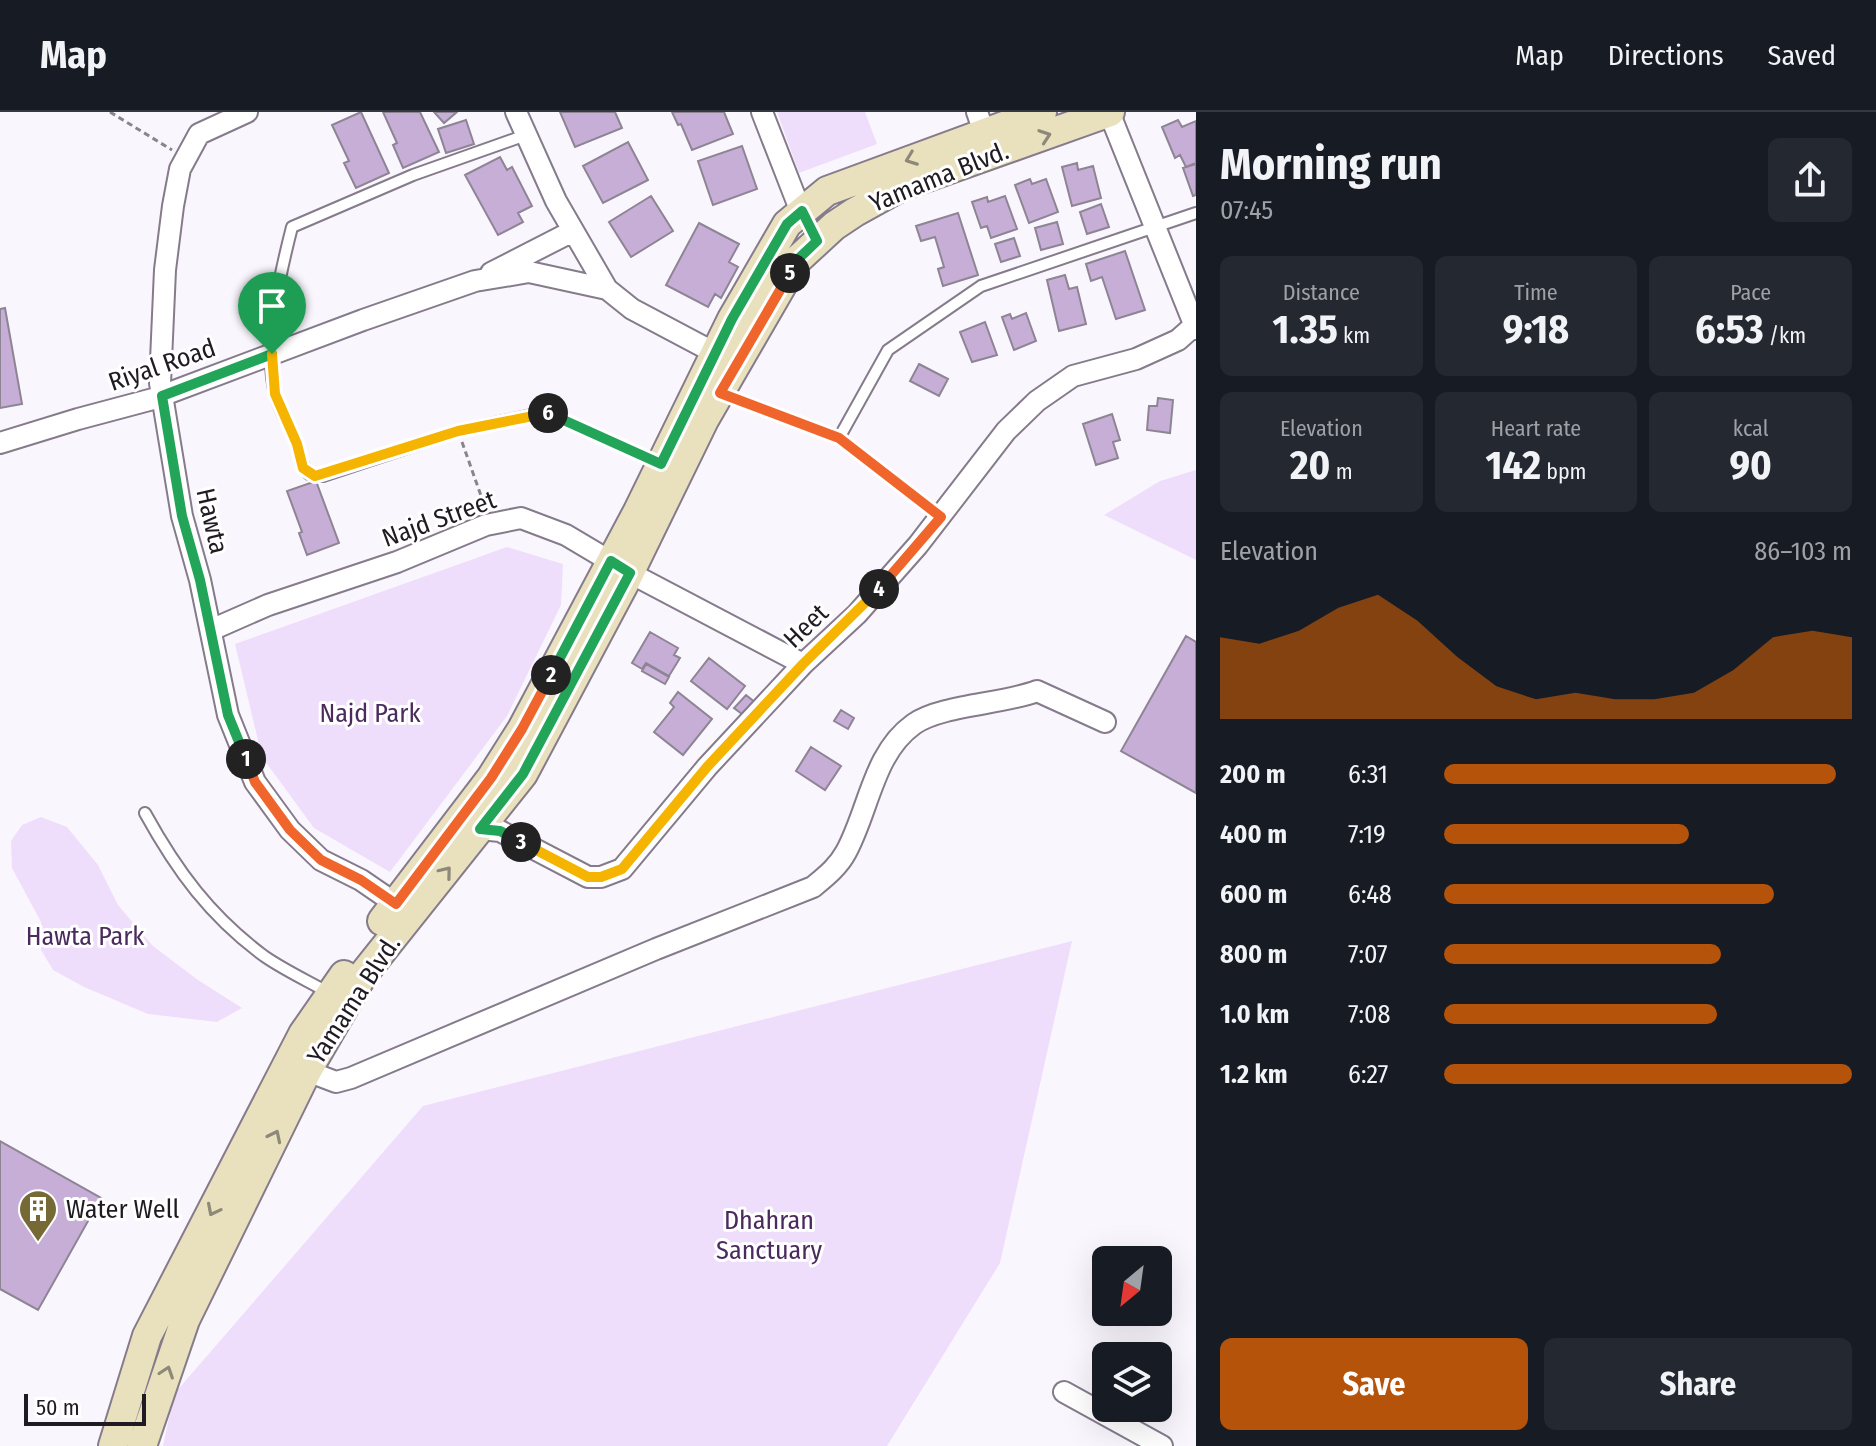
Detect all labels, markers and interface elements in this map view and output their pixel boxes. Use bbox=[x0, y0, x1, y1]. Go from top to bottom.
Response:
text: Map bbox=[40, 32, 107, 78]
text: Map bbox=[1515, 39, 1564, 72]
text: Directions bbox=[1608, 39, 1724, 72]
text: Saved bbox=[1768, 39, 1836, 72]
one-way arrow bbox=[1037, 129, 1051, 145]
street label: Yamama Blvd. bbox=[865, 135, 1013, 219]
text: Morning run bbox=[1220, 138, 1442, 191]
button: share bbox=[1768, 138, 1852, 222]
one-way arrow bbox=[905, 149, 919, 166]
text: 07:45 bbox=[1220, 195, 1273, 226]
pin: 5 bbox=[770, 253, 810, 293]
text: 5 bbox=[785, 259, 795, 286]
pin bbox=[238, 272, 306, 354]
text: Distance bbox=[1283, 279, 1360, 306]
text: Time bbox=[1514, 279, 1558, 306]
text: Pace bbox=[1730, 279, 1771, 306]
icon: arrive bbox=[250, 284, 294, 328]
text: 1.35 bbox=[1273, 306, 1338, 354]
text: 9:18 bbox=[1503, 306, 1569, 354]
text: 6:53 bbox=[1695, 306, 1764, 354]
text: km bbox=[1338, 322, 1370, 349]
text: /km bbox=[1764, 322, 1806, 349]
street label: Riyal Road bbox=[104, 332, 220, 398]
pin: 6 bbox=[528, 393, 568, 433]
text: 6 bbox=[542, 399, 554, 426]
text: Elevation bbox=[1280, 415, 1363, 442]
text: Heart rate bbox=[1491, 415, 1581, 442]
text: kcal bbox=[1733, 415, 1768, 442]
text: 20 bbox=[1290, 442, 1330, 490]
text: 142 bbox=[1485, 442, 1541, 490]
text: 90 bbox=[1729, 442, 1772, 490]
text: m bbox=[1330, 458, 1353, 485]
text: bpm bbox=[1541, 458, 1587, 485]
street label: Najd Street bbox=[378, 484, 501, 554]
street label: Hawta bbox=[189, 485, 235, 557]
text: Elevation bbox=[1220, 536, 1318, 567]
text: 86–103 m bbox=[1754, 536, 1852, 567]
pin: 4 bbox=[859, 569, 899, 609]
text: 4 bbox=[873, 575, 885, 602]
street label: Heet bbox=[777, 597, 835, 654]
pin: 2 bbox=[531, 655, 571, 695]
text: 2 bbox=[546, 661, 556, 688]
park label: Najd Park bbox=[319, 698, 421, 729]
pin: 1 bbox=[226, 739, 266, 779]
text: 1 bbox=[241, 745, 251, 772]
text: 200 m bbox=[1220, 759, 1286, 790]
text: 6:31 bbox=[1348, 759, 1388, 790]
text: 400 m bbox=[1220, 819, 1287, 850]
text: 7:19 bbox=[1348, 819, 1386, 850]
pin: 3 bbox=[501, 822, 541, 862]
text: 3 bbox=[516, 828, 526, 855]
one-way arrow bbox=[436, 867, 451, 881]
text: 600 m bbox=[1220, 879, 1287, 910]
text: 6:48 bbox=[1348, 879, 1392, 910]
park label: Hawta Park bbox=[26, 921, 145, 952]
street label: Yamama Blvd. bbox=[301, 930, 407, 1070]
text: 800 m bbox=[1220, 939, 1287, 970]
text: 7:07 bbox=[1348, 939, 1388, 970]
text: 1.0 km bbox=[1220, 999, 1289, 1030]
text: 7:08 bbox=[1348, 999, 1391, 1030]
text: 1.2 km bbox=[1220, 1059, 1287, 1090]
text: 6:27 bbox=[1348, 1059, 1388, 1090]
one-way arrow bbox=[265, 1130, 281, 1144]
building icon: Water Well bbox=[17, 1188, 59, 1243]
place label: Water Well bbox=[66, 1194, 179, 1225]
one-way arrow bbox=[207, 1202, 222, 1216]
park label: Dhahran Sanctuary bbox=[716, 1205, 822, 1266]
north arrow bbox=[1092, 1246, 1172, 1326]
map controls bbox=[1092, 1246, 1172, 1422]
button: Save bbox=[1220, 1338, 1528, 1430]
button: Share bbox=[1544, 1338, 1852, 1430]
button: layers bbox=[1092, 1342, 1172, 1422]
one-way arrow bbox=[157, 1366, 173, 1380]
scale bar bbox=[24, 1390, 146, 1426]
text: 50 m bbox=[36, 1394, 80, 1421]

